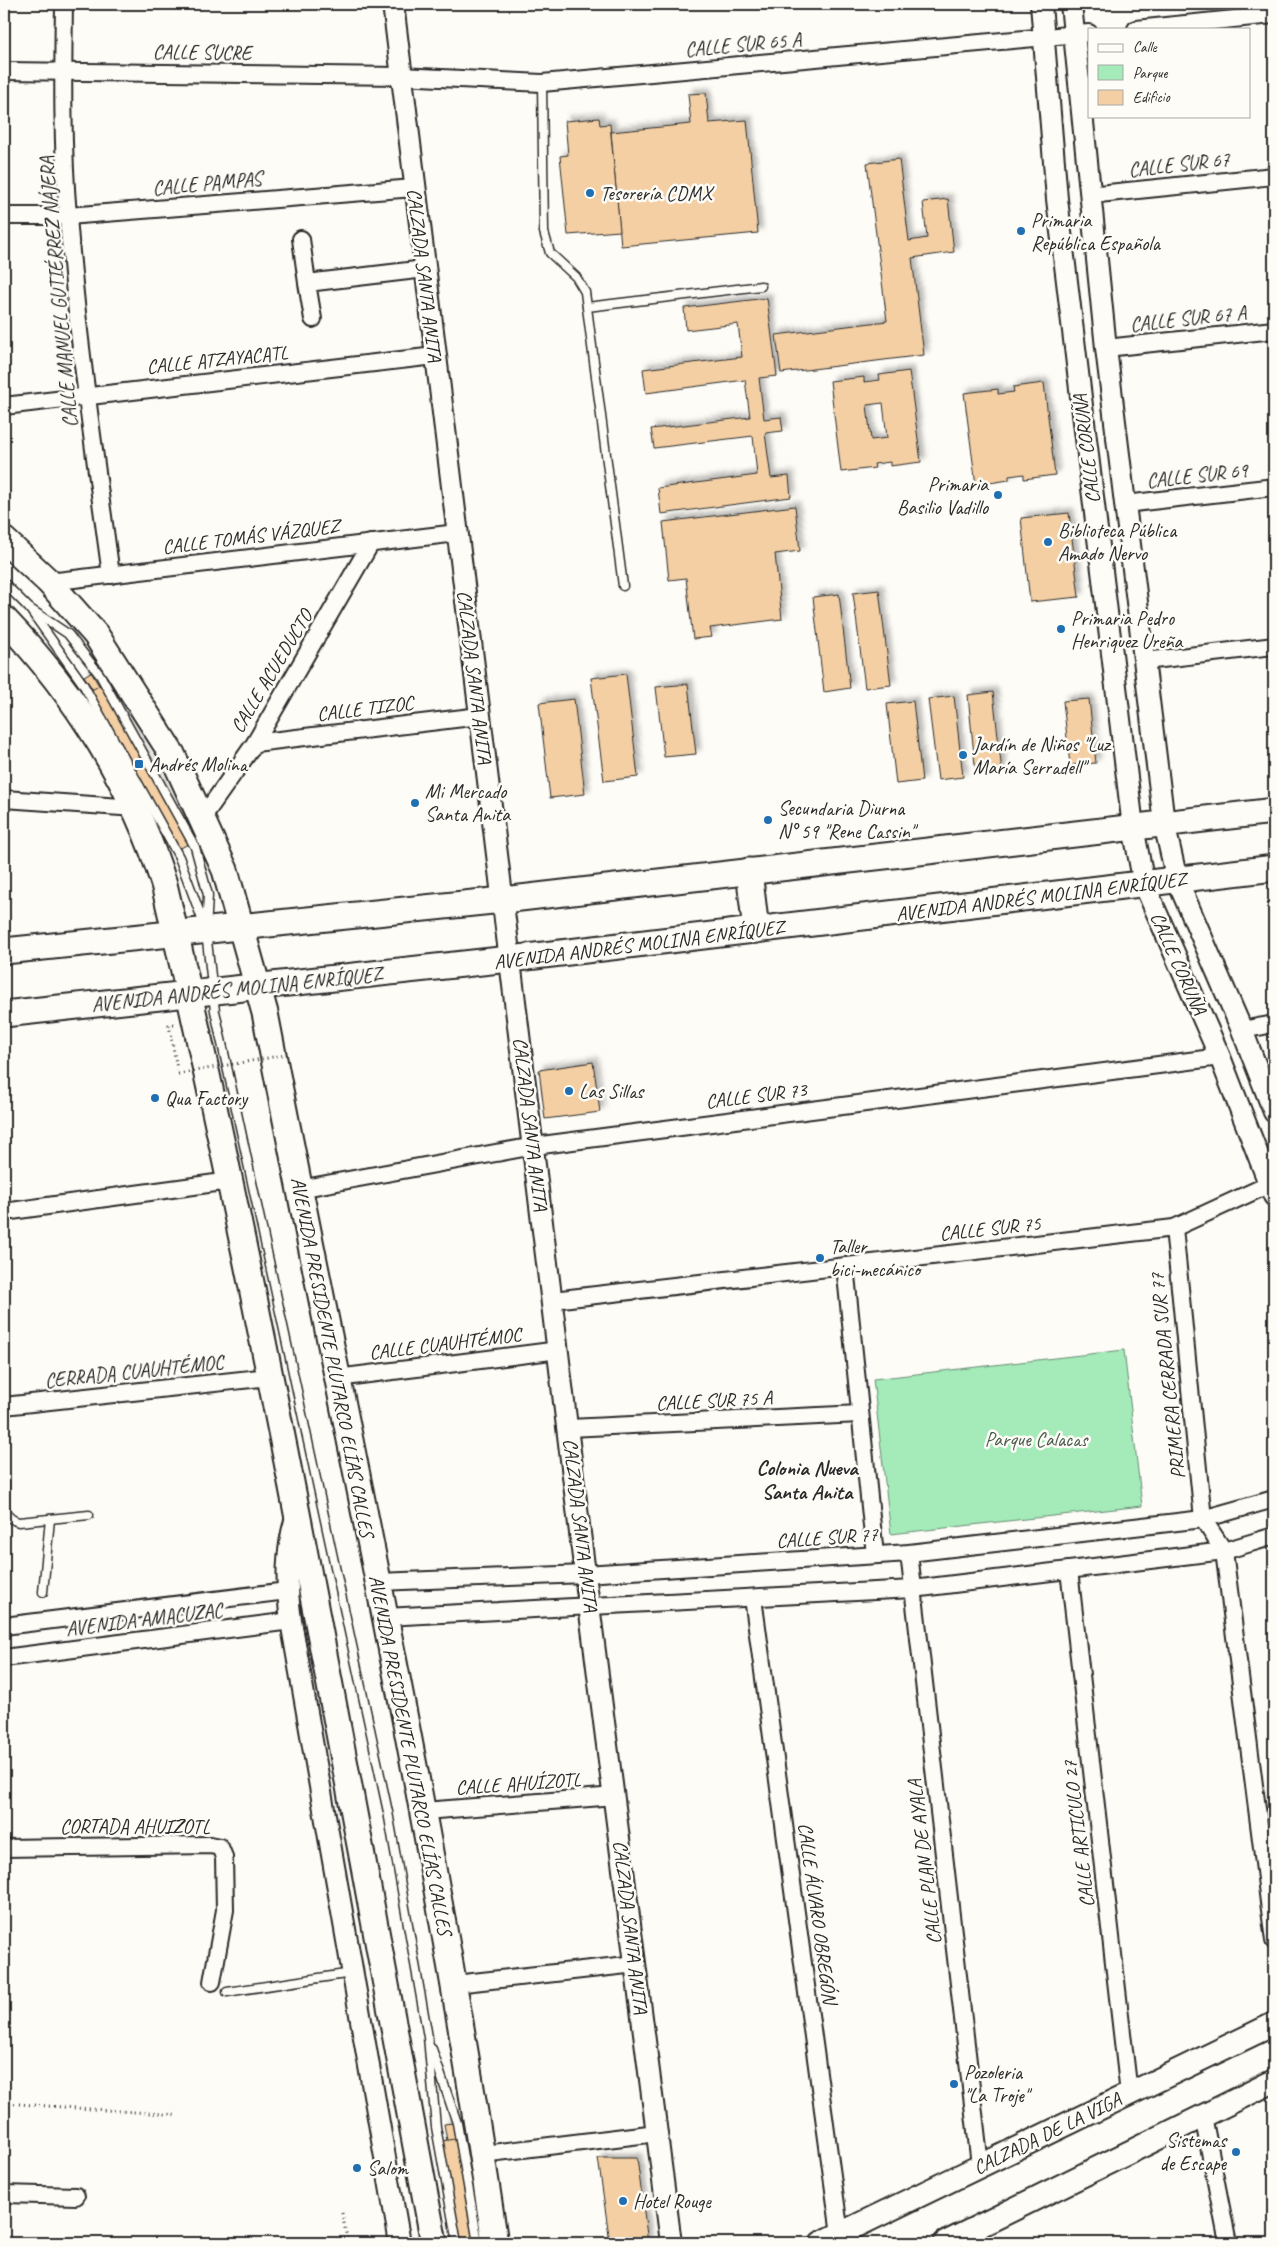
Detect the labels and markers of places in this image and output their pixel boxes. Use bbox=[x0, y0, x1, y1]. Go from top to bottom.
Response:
place label: Tesorería CDMX bbox=[600, 181, 715, 206]
marker: Tesorería CDMX bbox=[584, 187, 596, 199]
place label: Primaria República Española bbox=[1031, 208, 1162, 256]
marker: Primaria República Española bbox=[1015, 225, 1027, 237]
place label: Primaria Basilio Vadillo bbox=[897, 472, 989, 520]
marker: Primaria Basilio Vadillo bbox=[992, 489, 1004, 501]
place label: Biblioteca Pública Amado Nervo bbox=[1058, 518, 1178, 566]
marker: Biblioteca Pública Amado Nervo bbox=[1042, 536, 1054, 548]
place label: Primaria Pedro Henriquez Ureña bbox=[1071, 606, 1184, 654]
marker: Primaria Pedro Henriquez Ureña bbox=[1055, 623, 1067, 635]
place label: Jardín de Niños "Luz María Serradell" bbox=[972, 732, 1112, 780]
marker: Jardín de Niños "Luz María Serradell" bbox=[957, 749, 969, 761]
place label: Andrés Molina bbox=[149, 752, 249, 777]
marker: Andrés Molina bbox=[133, 758, 145, 770]
place label: Mi Mercado Santa Anita bbox=[425, 779, 511, 827]
place label: Secundaria Diurna N° 59 "Rene Cassin" bbox=[778, 796, 919, 844]
marker: Mi Mercado Santa Anita bbox=[409, 797, 421, 809]
marker: Secundaria Diurna N° 59 "Rene Cassin" bbox=[762, 814, 774, 826]
place label: Las Sillas bbox=[579, 1079, 645, 1104]
marker: Las Sillas bbox=[563, 1085, 575, 1097]
place label: Qua Factory bbox=[165, 1086, 249, 1111]
marker: Qua Factory bbox=[149, 1092, 161, 1104]
place label: Taller bici-mecánico bbox=[830, 1234, 922, 1282]
marker: Taller bici-mecánico bbox=[814, 1252, 826, 1264]
place label: Pozoleria "La Troje" bbox=[964, 2060, 1033, 2108]
marker: Pozoleria "La Troje" bbox=[948, 2078, 960, 2090]
place label: Sistemas de Escape bbox=[1160, 2128, 1228, 2176]
marker: Sistemas de Escape bbox=[1230, 2146, 1242, 2158]
place label: Salom bbox=[367, 2156, 410, 2181]
marker: Salom bbox=[351, 2162, 363, 2174]
place label: Hotel Rouge bbox=[633, 2189, 712, 2214]
marker: Hotel Rouge bbox=[617, 2195, 629, 2207]

